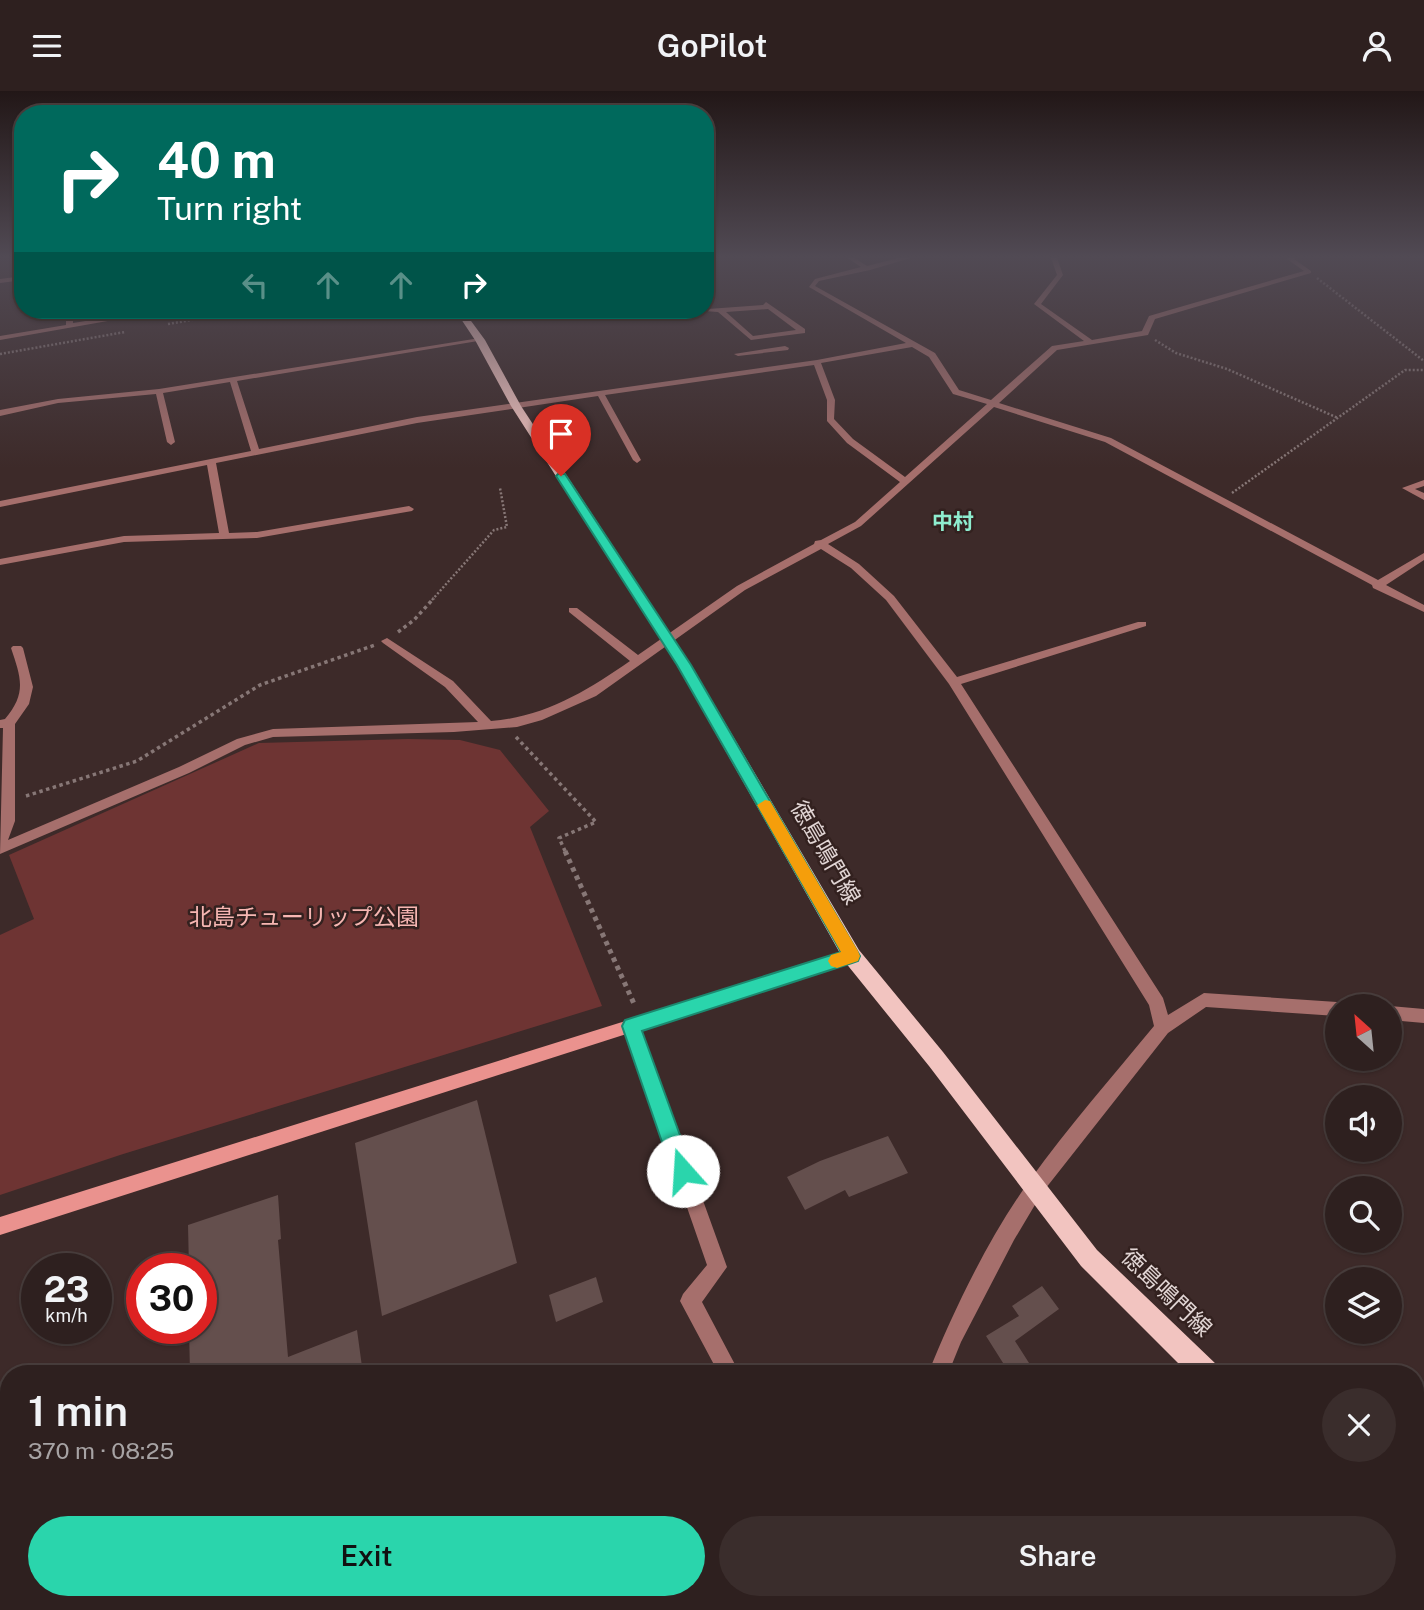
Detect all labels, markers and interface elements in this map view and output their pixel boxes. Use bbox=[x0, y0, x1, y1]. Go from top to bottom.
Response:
icon: menu bbox=[28, 27, 66, 65]
text: GoPilot bbox=[657, 27, 767, 64]
icon: person bbox=[1358, 27, 1396, 65]
text: 40 m bbox=[157, 131, 276, 189]
icon: right bbox=[42, 133, 133, 224]
text: Turn right bbox=[157, 190, 302, 227]
icon: left bbox=[236, 266, 274, 304]
icon: ahead bbox=[309, 266, 347, 304]
icon: ahead bbox=[382, 266, 420, 304]
icon: right bbox=[455, 266, 493, 304]
pin bbox=[531, 404, 591, 476]
icon: arrive bbox=[542, 415, 580, 453]
district label: 中村 bbox=[932, 509, 974, 534]
street label: 徳島鳴門線 bbox=[786, 795, 866, 909]
park label: 北島チューリップ公園 bbox=[189, 903, 419, 930]
north arrow bbox=[1325, 994, 1402, 1071]
map controls bbox=[1325, 994, 1402, 1344]
button: sound bbox=[1325, 1085, 1402, 1162]
position arrow bbox=[646, 1134, 720, 1208]
button: search bbox=[1325, 1176, 1402, 1253]
street label: 徳島鳴門線 bbox=[1116, 1242, 1218, 1342]
speed limit sign: 30 bbox=[126, 1253, 217, 1344]
button: layers bbox=[1325, 1267, 1402, 1344]
text: 23 bbox=[44, 1269, 89, 1310]
text: km/h bbox=[45, 1305, 88, 1326]
text: 1 min bbox=[28, 1386, 128, 1435]
button: close bbox=[1322, 1388, 1396, 1462]
text: 370 m · 08:25 bbox=[28, 1437, 174, 1464]
button: Exit bbox=[28, 1516, 705, 1596]
button: Share bbox=[719, 1516, 1396, 1596]

